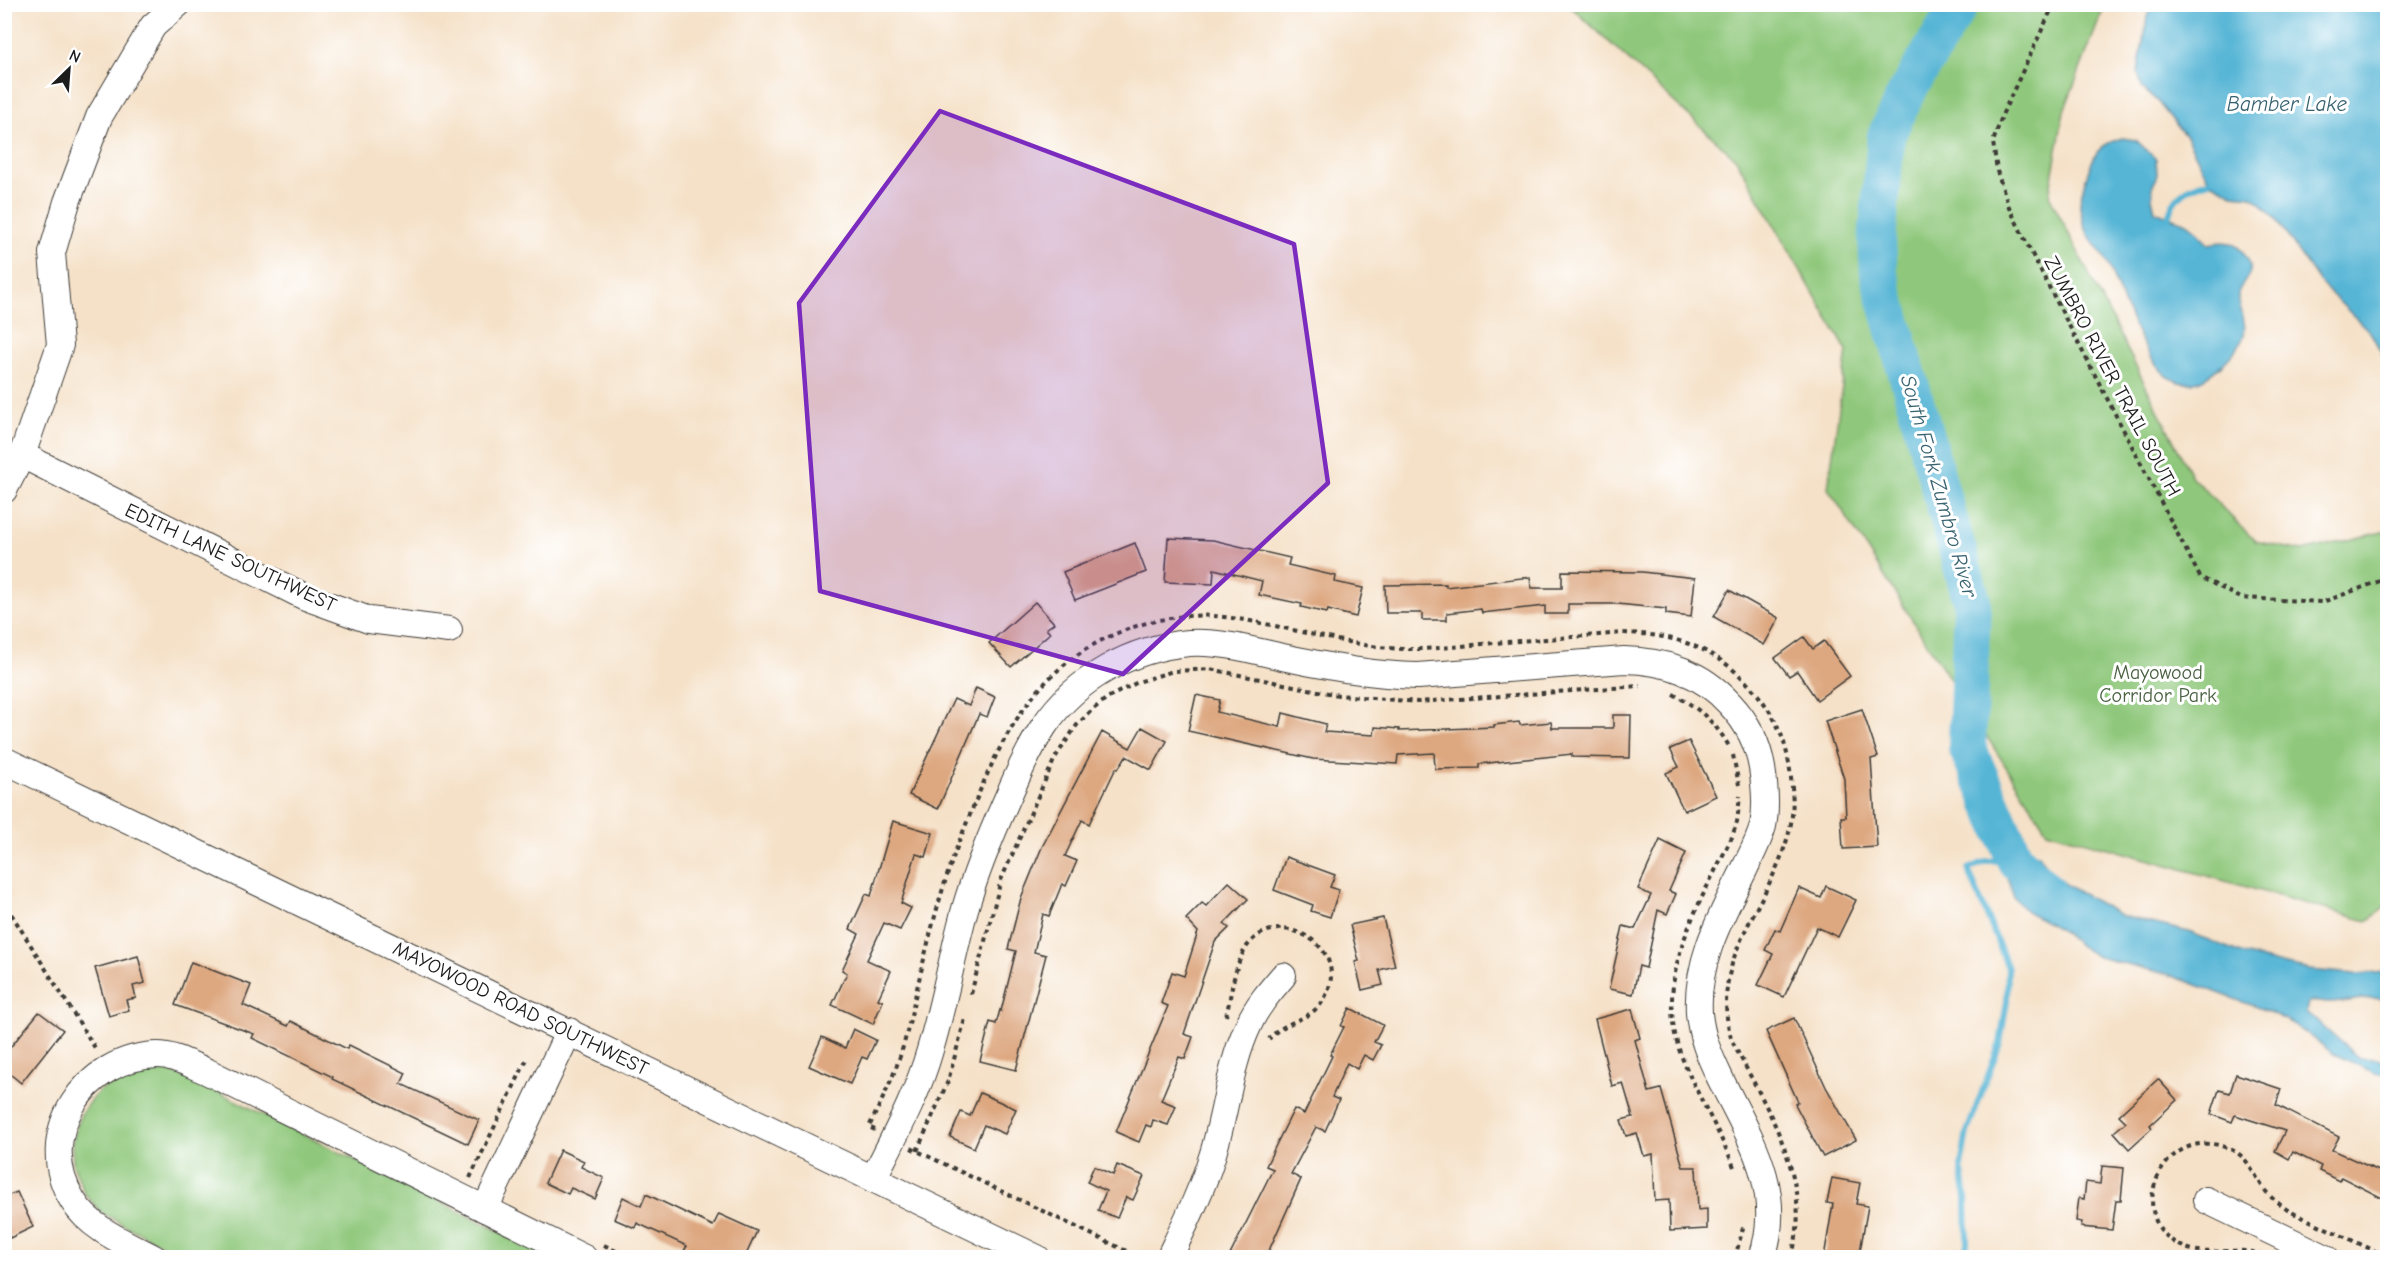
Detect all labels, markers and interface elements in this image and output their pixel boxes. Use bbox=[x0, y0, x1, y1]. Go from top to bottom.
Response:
north arrow bbox=[39, 39, 99, 99]
text: N bbox=[66, 46, 83, 67]
water label: Bamber Lake bbox=[2227, 92, 2348, 116]
street label: ZUMBRO RIVER TRAIL SOUTH bbox=[2039, 252, 2186, 500]
water label: South Fork Zumbro River bbox=[1896, 372, 1983, 601]
street label: EDITH LANE SOUTHWEST bbox=[121, 498, 341, 617]
park label: Mayowood Corridor Park bbox=[2099, 661, 2217, 707]
street label: MAYOWOOD ROAD SOUTHWEST bbox=[389, 936, 653, 1081]

